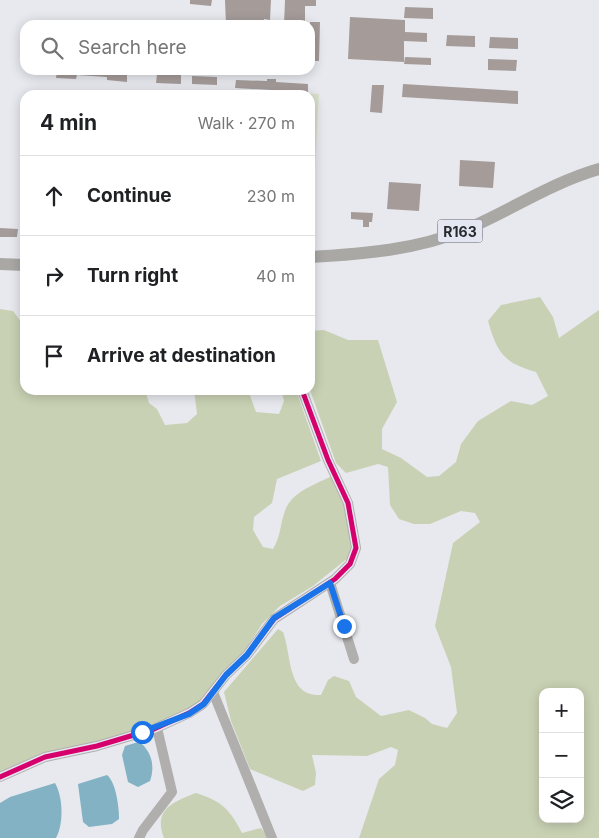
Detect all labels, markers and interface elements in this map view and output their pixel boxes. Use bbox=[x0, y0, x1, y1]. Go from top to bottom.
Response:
search box bbox=[20, 20, 315, 75]
icon: search bbox=[38, 34, 66, 62]
text: Search here bbox=[78, 36, 187, 59]
text: 4 min bbox=[40, 110, 97, 135]
text: Walk · 270 m bbox=[198, 113, 295, 133]
icon: ahead bbox=[40, 182, 68, 210]
text: Continue bbox=[87, 184, 172, 207]
text: 230 m bbox=[247, 186, 295, 206]
road number: R163 bbox=[438, 220, 482, 242]
icon: right bbox=[40, 262, 68, 290]
text: Turn right bbox=[87, 264, 178, 287]
text: 40 m bbox=[256, 266, 295, 286]
icon: arrive bbox=[40, 342, 68, 370]
text: Arrive at destination bbox=[87, 344, 276, 367]
route end bbox=[333, 615, 356, 638]
map controls bbox=[539, 688, 584, 823]
button: + bbox=[539, 688, 584, 733]
route start bbox=[131, 721, 154, 744]
button: − bbox=[539, 733, 584, 778]
button: layers bbox=[539, 778, 584, 823]

